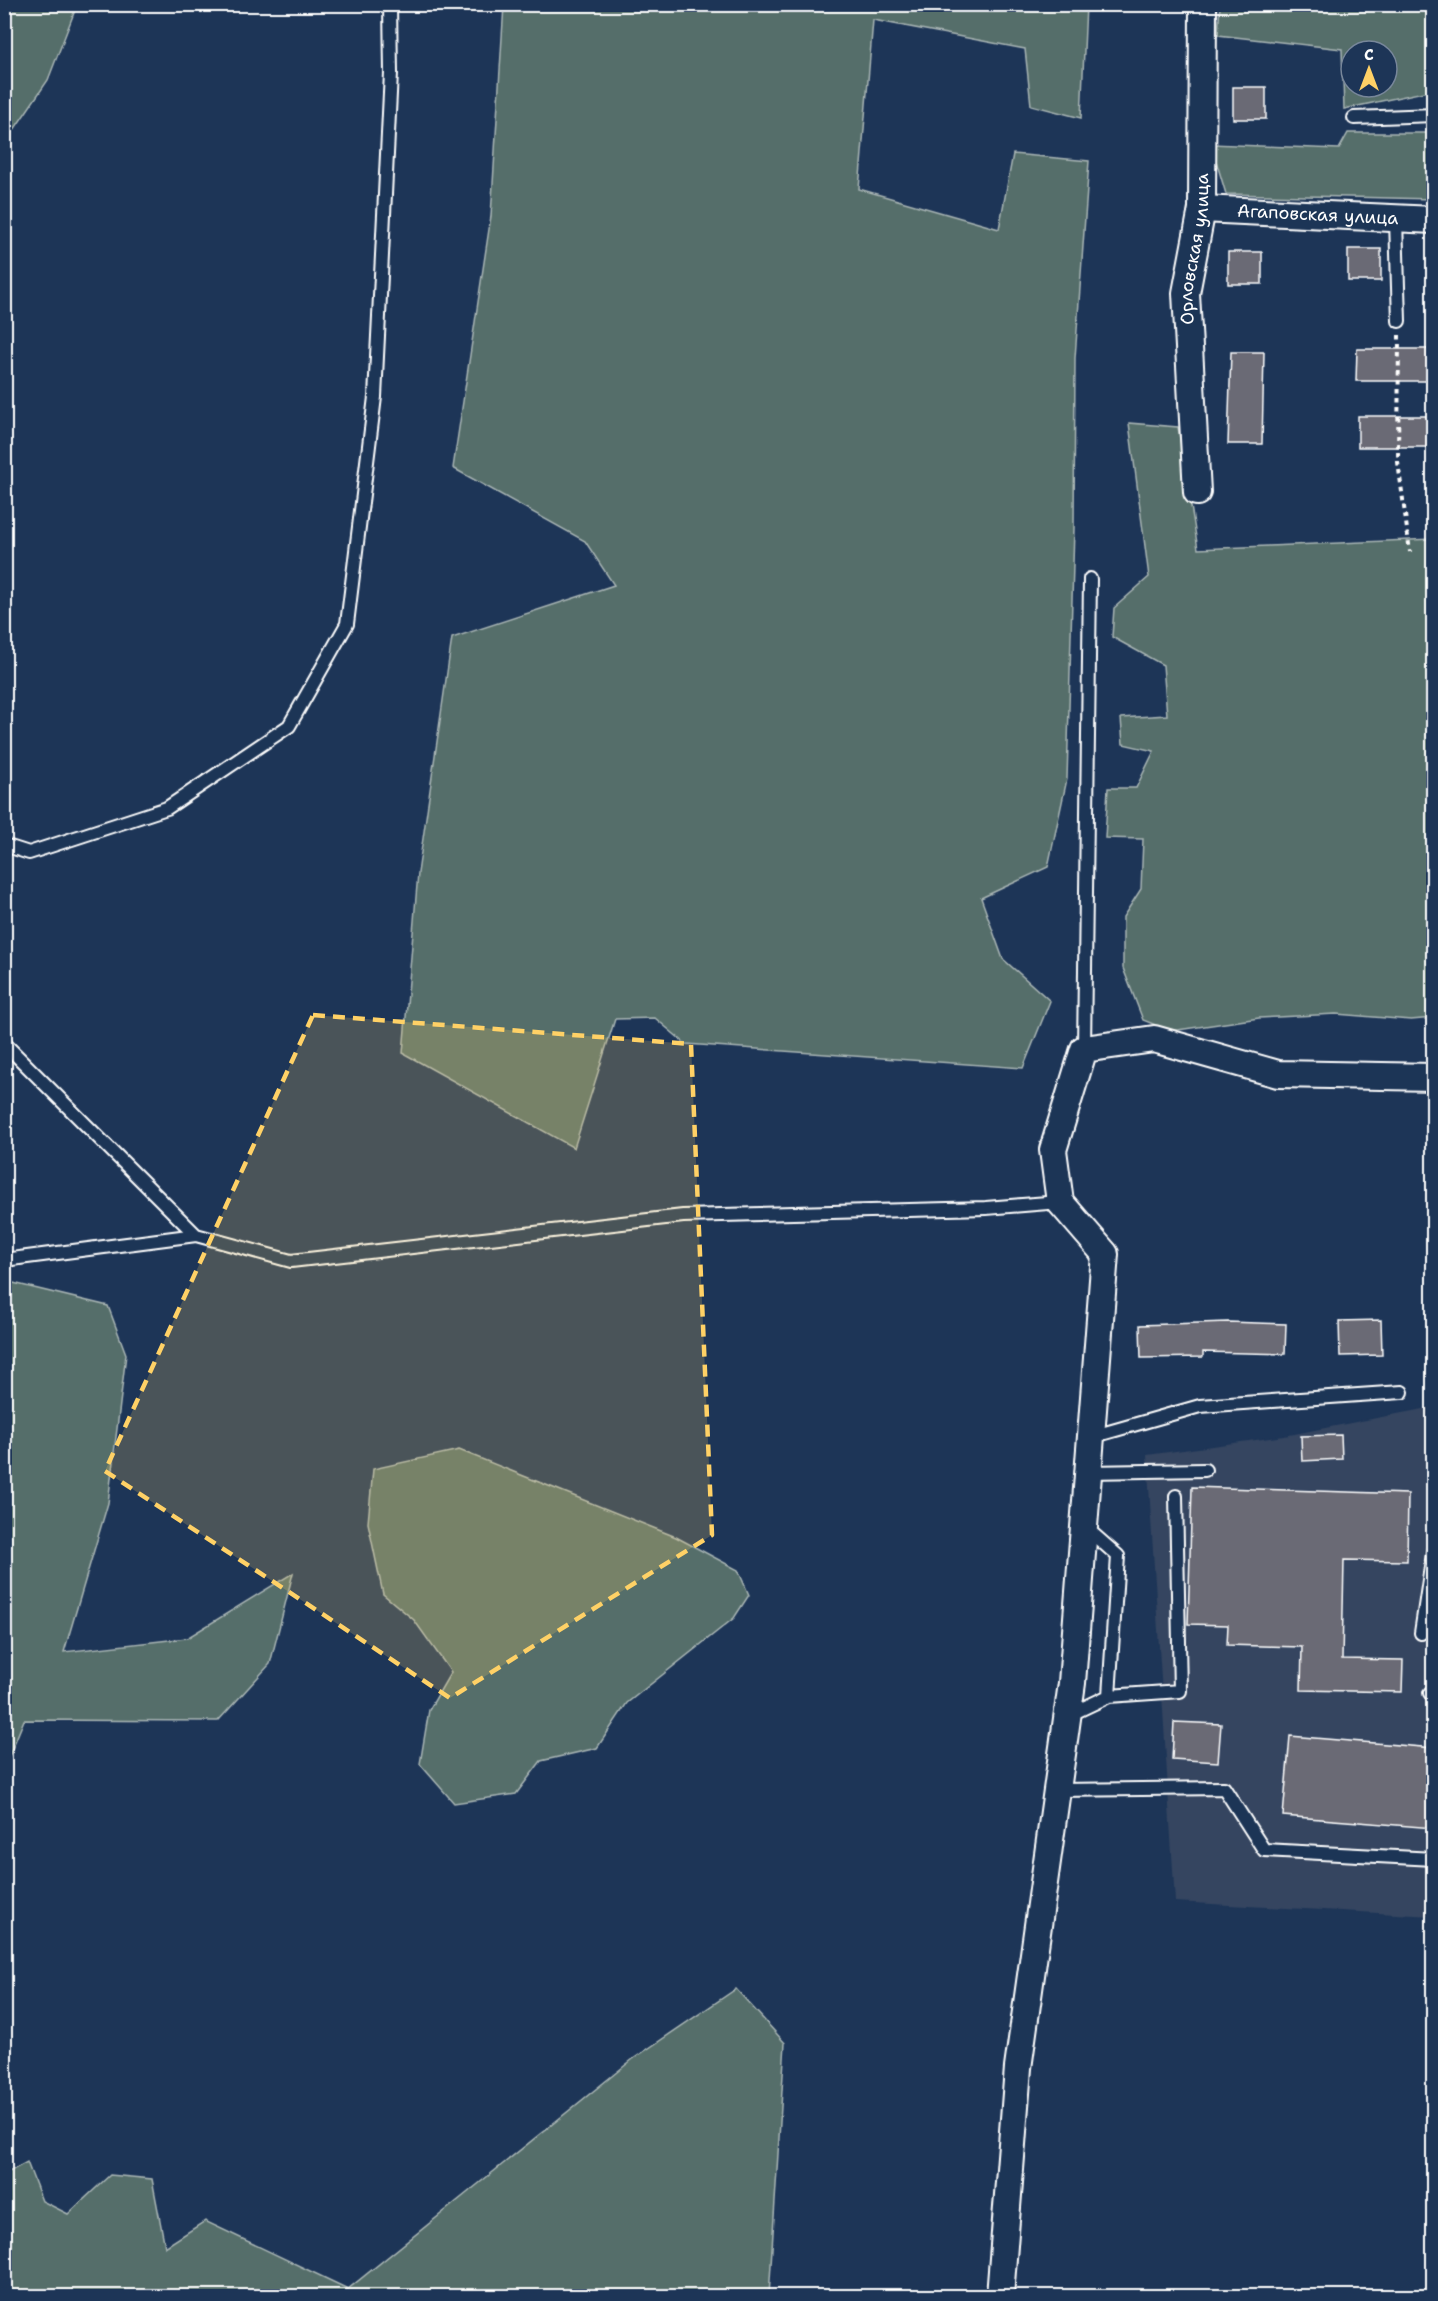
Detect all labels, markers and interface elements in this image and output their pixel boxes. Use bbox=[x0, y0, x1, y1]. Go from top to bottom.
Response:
north arrow bbox=[1339, 39, 1399, 99]
text: С bbox=[1364, 44, 1374, 65]
street label: Орловская улица bbox=[1174, 173, 1214, 326]
street label: Агаповская улица bbox=[1237, 199, 1399, 230]

